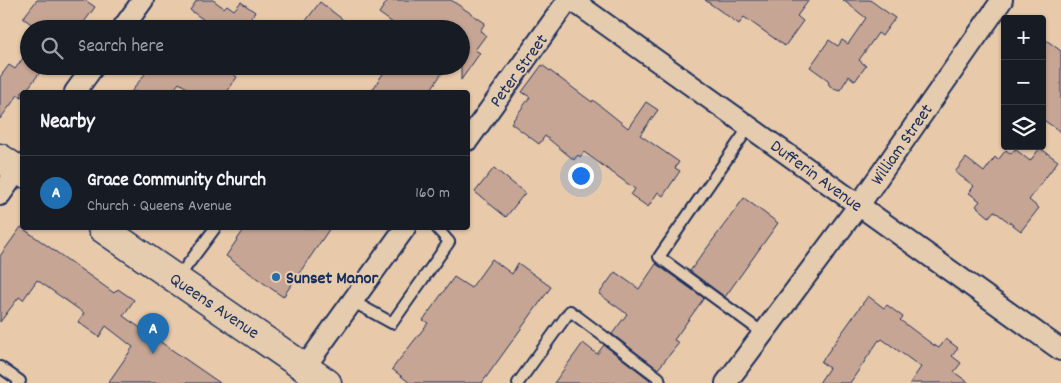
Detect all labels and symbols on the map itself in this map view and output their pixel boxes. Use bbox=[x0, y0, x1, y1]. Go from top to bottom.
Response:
street label: Peter Street bbox=[485, 29, 555, 113]
street label: William Street bbox=[866, 99, 940, 191]
street label: Dufferin Avenue bbox=[764, 135, 867, 219]
your location bbox=[568, 163, 594, 189]
place label: Sunset Manor bbox=[286, 267, 379, 292]
street label: Queens Avenue bbox=[164, 268, 263, 346]
marker: Sunset Manor bbox=[270, 271, 282, 283]
pin: A bbox=[137, 313, 169, 354]

